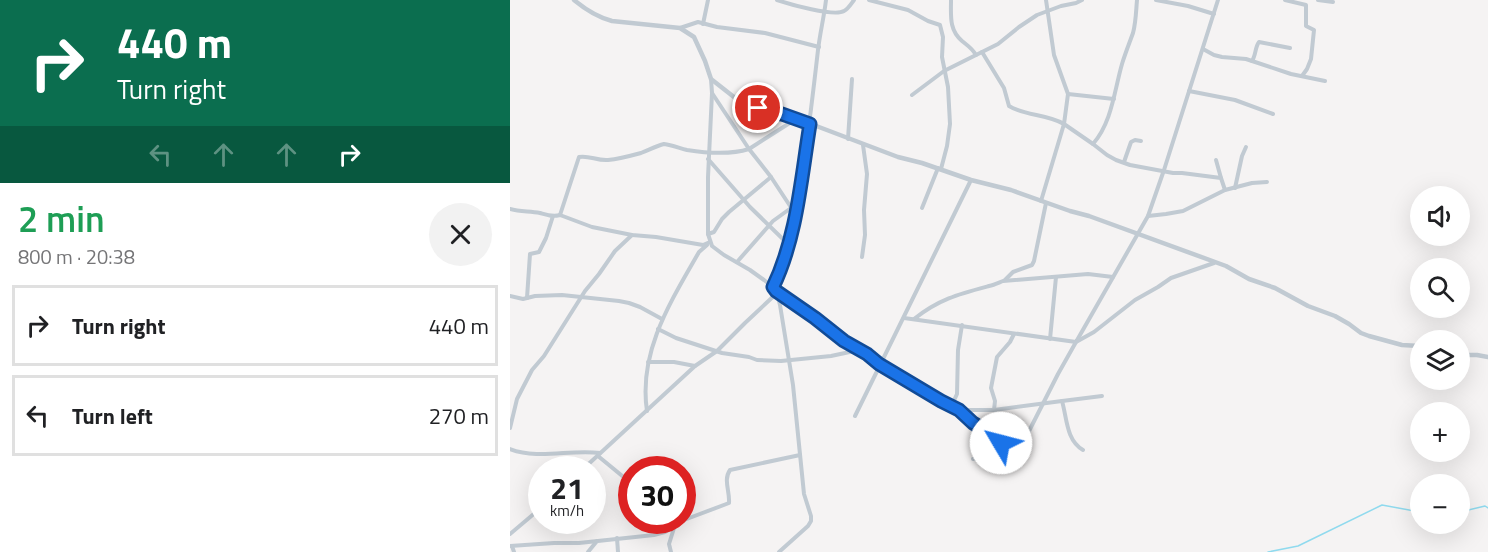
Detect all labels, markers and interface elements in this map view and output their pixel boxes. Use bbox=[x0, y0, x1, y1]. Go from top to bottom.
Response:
text: 440 m bbox=[117, 10, 232, 74]
icon: right bbox=[18, 24, 96, 102]
text: Turn right bbox=[117, 68, 226, 109]
pin bbox=[732, 82, 783, 133]
icon: arrive bbox=[741, 91, 774, 124]
icon: left bbox=[144, 138, 177, 171]
icon: ahead bbox=[207, 138, 240, 171]
icon: ahead bbox=[270, 138, 303, 171]
icon: right bbox=[333, 138, 366, 171]
map controls bbox=[1410, 186, 1470, 534]
button: sound bbox=[1410, 186, 1470, 246]
text: 2 min bbox=[18, 191, 105, 246]
button: close bbox=[429, 203, 492, 266]
text: 800 m · 20:38 bbox=[18, 241, 135, 272]
button: search bbox=[1410, 258, 1470, 318]
icon: right bbox=[21, 309, 54, 342]
text: Turn right bbox=[72, 309, 166, 343]
text: 440 m bbox=[429, 309, 489, 343]
button: layers bbox=[1410, 330, 1470, 390]
icon: left bbox=[21, 399, 54, 432]
text: Turn left bbox=[72, 399, 153, 433]
text: 270 m bbox=[429, 399, 489, 433]
button: + bbox=[1410, 402, 1470, 462]
position arrow bbox=[969, 411, 1033, 475]
speed limit sign: 30 bbox=[618, 456, 696, 534]
text: 21 bbox=[550, 465, 584, 511]
button: − bbox=[1410, 474, 1470, 534]
text: km/h bbox=[550, 499, 584, 522]

